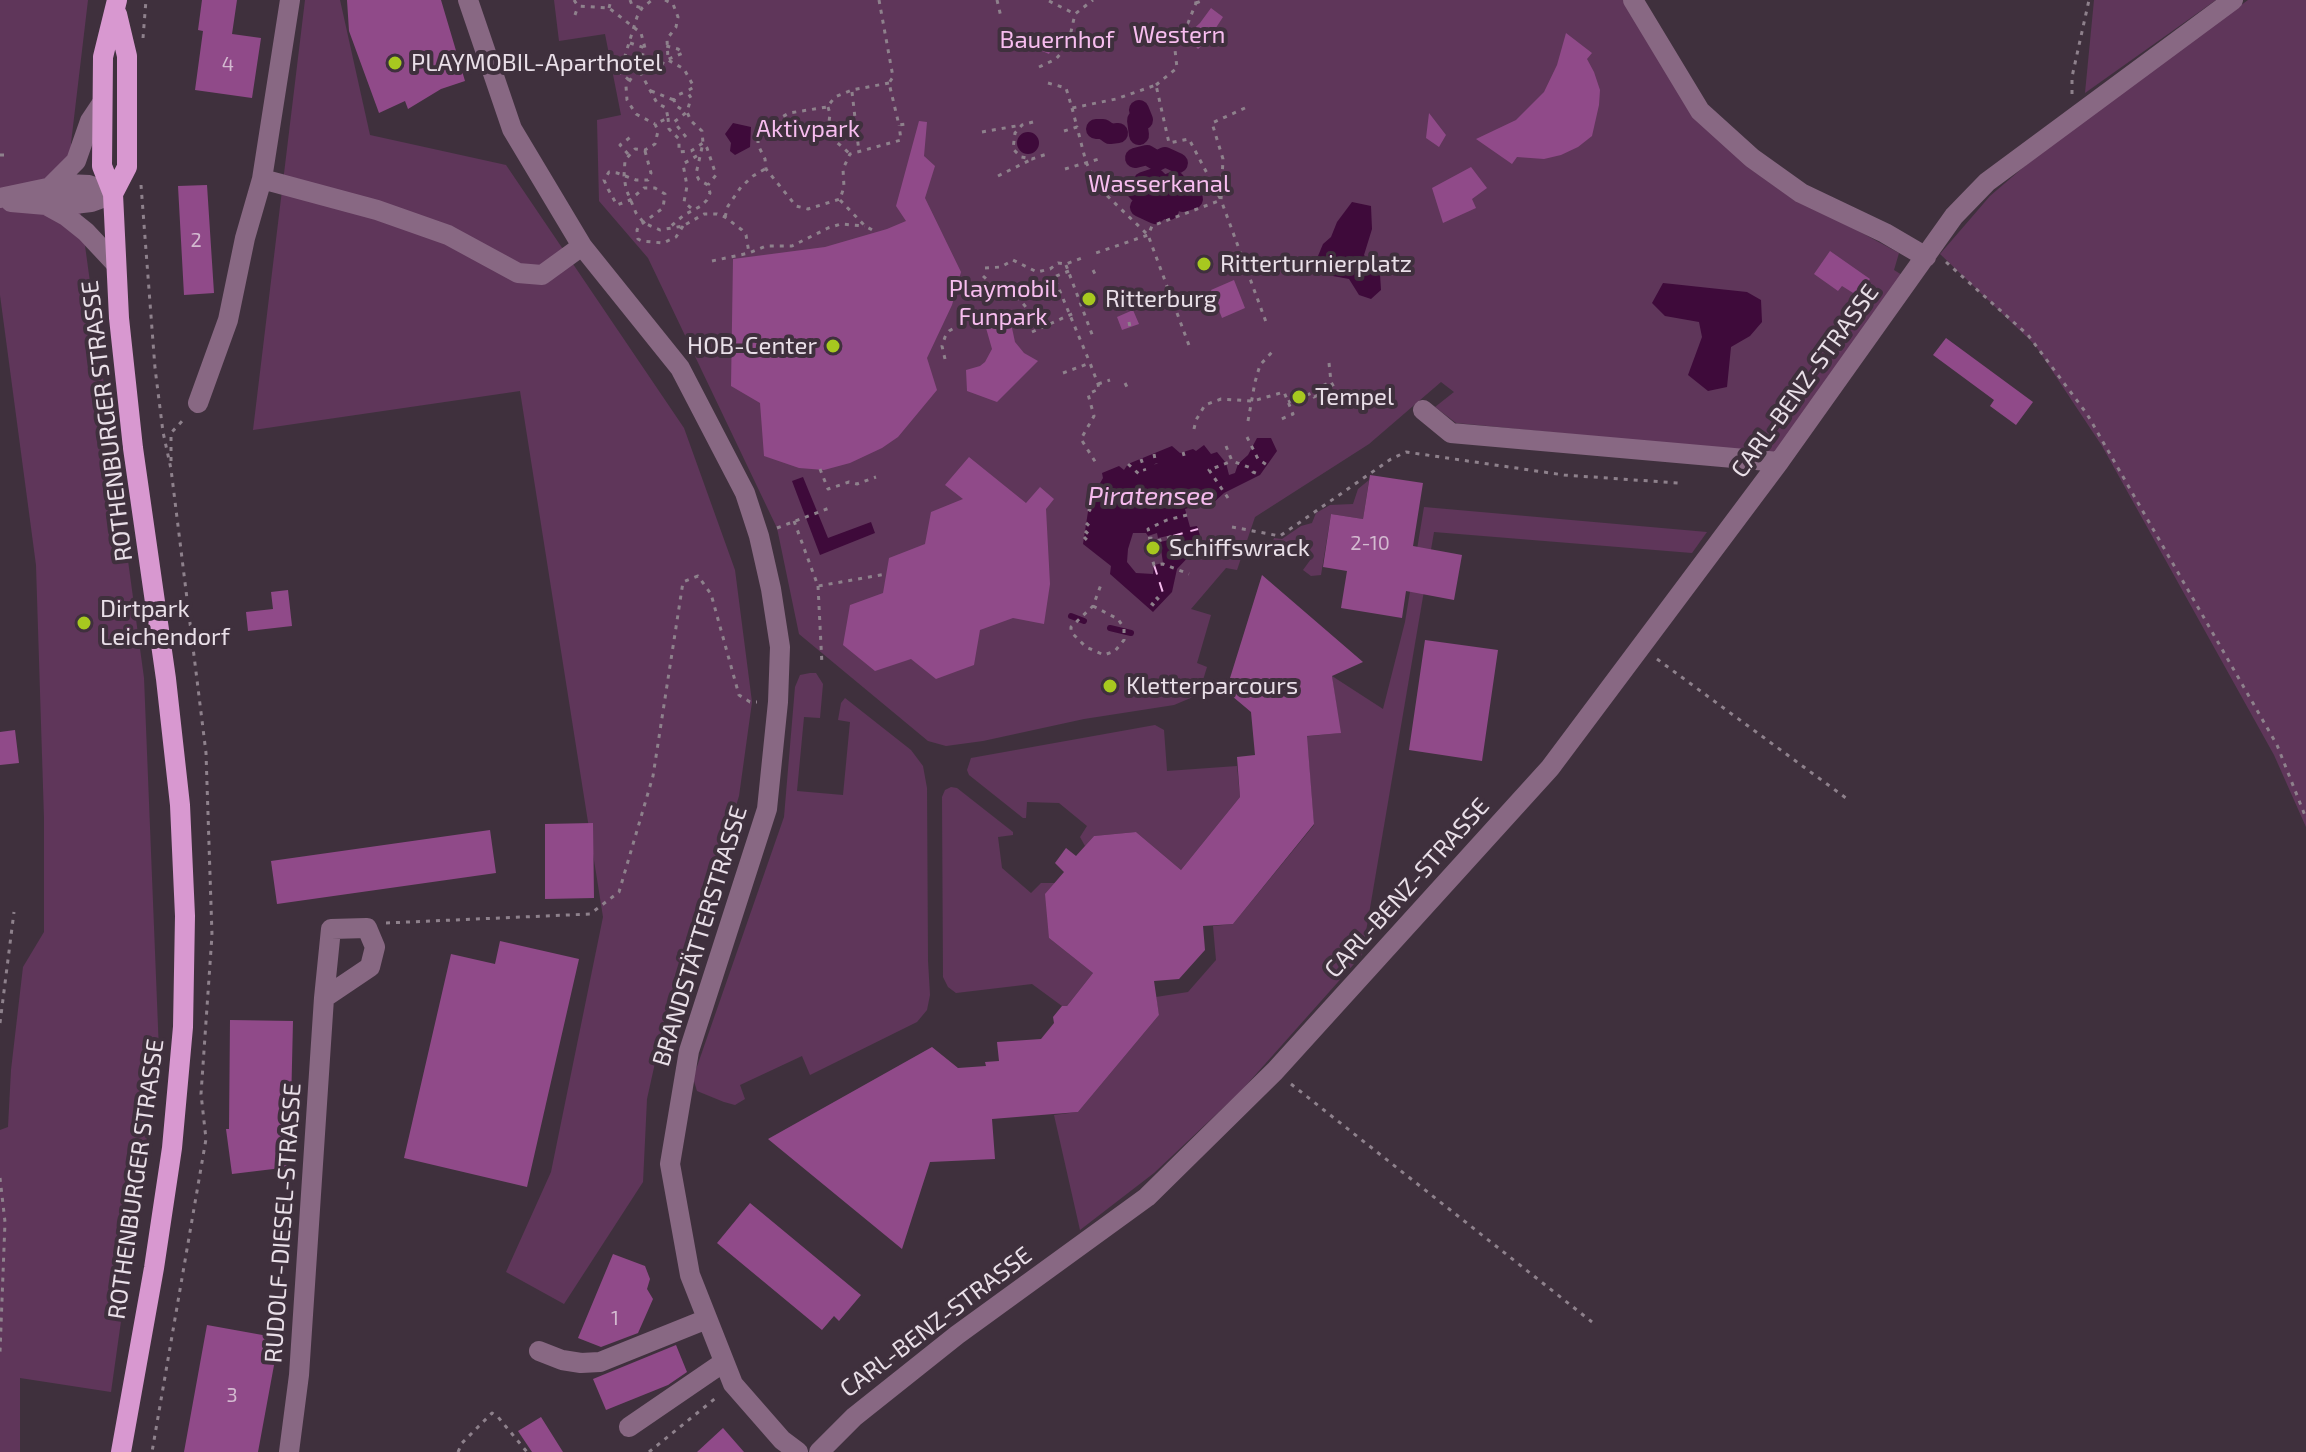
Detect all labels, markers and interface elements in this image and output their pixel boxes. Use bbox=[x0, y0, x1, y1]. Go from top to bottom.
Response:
park label: Western bbox=[1133, 21, 1225, 49]
park label: Bauernhof bbox=[1000, 26, 1114, 54]
place label: PLAYMOBIL-Aparthotel bbox=[411, 49, 662, 77]
house number: 4 bbox=[222, 52, 234, 76]
marker: PLAYMOBIL-Aparthotel bbox=[386, 54, 404, 72]
park label: Aktivpark bbox=[756, 115, 860, 143]
park label: Wasserkanal bbox=[1088, 170, 1230, 198]
house number: 2 bbox=[190, 228, 202, 252]
place label: Ritterturnierplatz bbox=[1220, 250, 1412, 278]
marker: Ritterturnierplatz bbox=[1195, 255, 1213, 273]
park label: Playmobil Funpark bbox=[949, 275, 1057, 331]
street label: ROTHENBURGER STRASSE bbox=[75, 279, 139, 563]
street label: CARL-BENZ-STRASSE bbox=[1725, 279, 1885, 483]
place label: Ritterburg bbox=[1105, 285, 1217, 313]
marker: Ritterburg bbox=[1080, 290, 1098, 308]
place label: HOB-Center bbox=[687, 332, 817, 360]
marker: HOB-Center bbox=[824, 337, 842, 355]
place label: Tempel bbox=[1315, 383, 1394, 411]
marker: Tempel bbox=[1290, 388, 1308, 406]
water label: Piratensee bbox=[1088, 480, 1214, 512]
house number: 2-10 bbox=[1350, 531, 1390, 555]
place label: Schiffswrack bbox=[1169, 534, 1310, 562]
marker: Schiffswrack bbox=[1144, 539, 1162, 557]
place label: Dirtpark Leichendorf bbox=[100, 595, 230, 651]
marker: Dirtpark Leichendorf bbox=[75, 614, 93, 632]
place label: Kletterparcours bbox=[1126, 672, 1298, 700]
marker: Kletterparcours bbox=[1101, 677, 1119, 695]
street label: CARL-BENZ-STRASSE bbox=[1319, 792, 1495, 984]
street label: BRANDSTÄTTERSTRASSE bbox=[647, 802, 753, 1070]
street label: ROTHENBURGER STRASSE bbox=[102, 1037, 170, 1321]
street label: RUDOLF-DIESEL-STRASSE bbox=[259, 1082, 307, 1364]
street label: CARL-BENZ-STRASSE bbox=[835, 1241, 1037, 1403]
house number: 1 bbox=[611, 1306, 619, 1330]
house number: 3 bbox=[226, 1383, 238, 1407]

